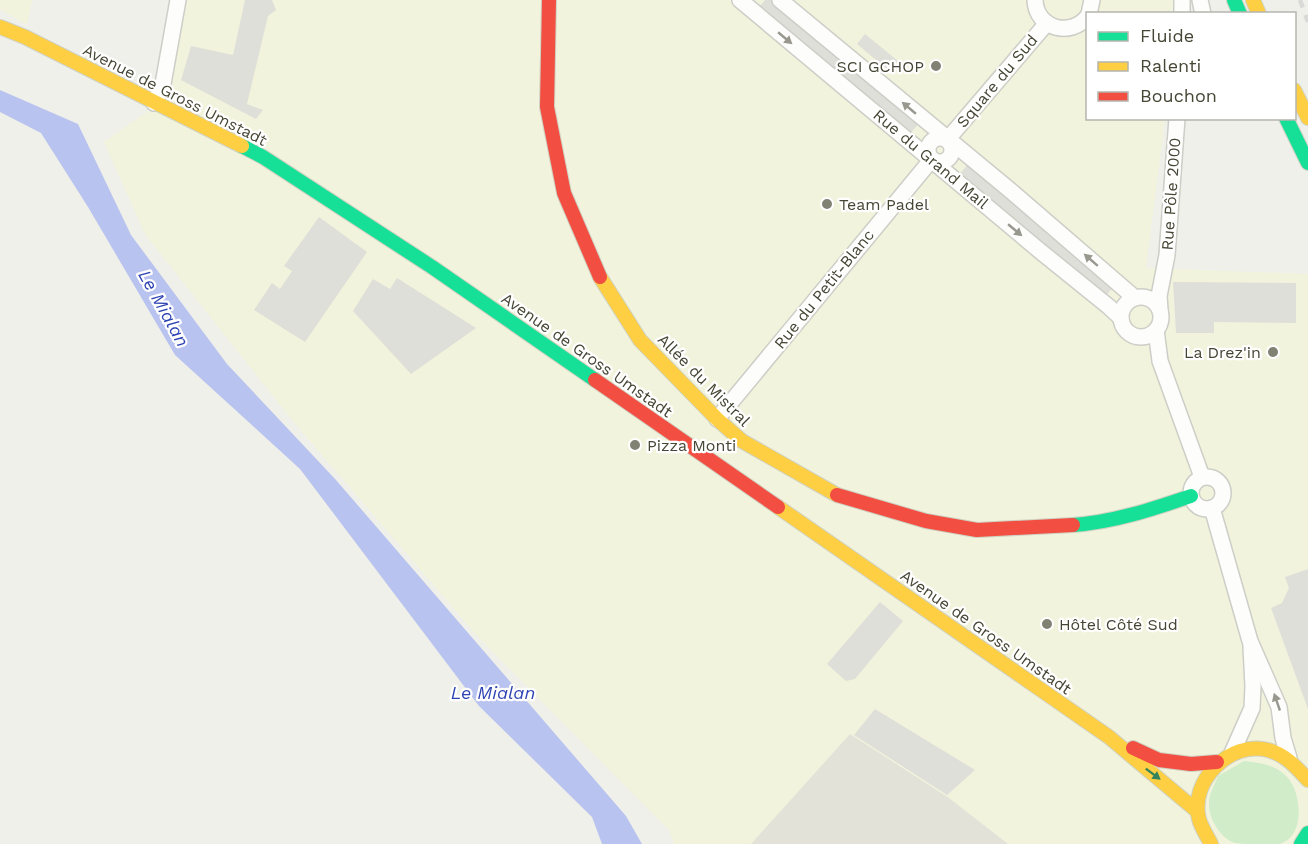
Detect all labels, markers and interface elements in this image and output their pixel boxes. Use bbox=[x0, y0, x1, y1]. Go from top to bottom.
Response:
legend bbox=[1086, 12, 1296, 120]
text: Fluide bbox=[1140, 25, 1194, 46]
one-way arrow bbox=[777, 31, 793, 44]
street label: Square du Sud bbox=[953, 31, 1041, 131]
street label: Avenue de Gross Umstadt bbox=[80, 40, 270, 150]
text: Ralenti bbox=[1140, 55, 1201, 76]
place label: SCI GCHOP bbox=[837, 57, 924, 76]
marker: SCI GCHOP bbox=[929, 59, 943, 73]
text: Bouchon bbox=[1140, 85, 1217, 106]
one-way arrow bbox=[902, 102, 917, 115]
street label: Rue du Grand Mail bbox=[870, 105, 993, 213]
street label: Rue Pôle 2000 bbox=[1158, 137, 1184, 251]
place label: Team Padel bbox=[839, 195, 929, 214]
marker: Team Padel bbox=[820, 197, 834, 211]
one-way arrow bbox=[1007, 223, 1022, 236]
street label: Rue du Petit-Blanc bbox=[770, 226, 878, 352]
one-way arrow bbox=[1084, 254, 1099, 267]
water label: Le Mialan bbox=[134, 266, 194, 350]
street label: Avenue de Gross Umstadt bbox=[498, 289, 676, 421]
street label: Allée du Mistral bbox=[654, 330, 754, 430]
place label: La Drez'in bbox=[1184, 343, 1261, 362]
marker: La Drez'in bbox=[1266, 345, 1280, 359]
place label: Pizza Monti bbox=[647, 436, 736, 455]
marker: Pizza Monti bbox=[628, 438, 642, 452]
street label: Avenue de Gross Umstadt bbox=[897, 566, 1075, 698]
place label: Hôtel Côté Sud bbox=[1059, 615, 1178, 634]
marker: Hôtel Côté Sud bbox=[1040, 617, 1054, 631]
water label: Le Mialan bbox=[451, 682, 535, 703]
one-way arrow bbox=[1271, 693, 1281, 711]
one-way arrow bbox=[1144, 768, 1160, 780]

